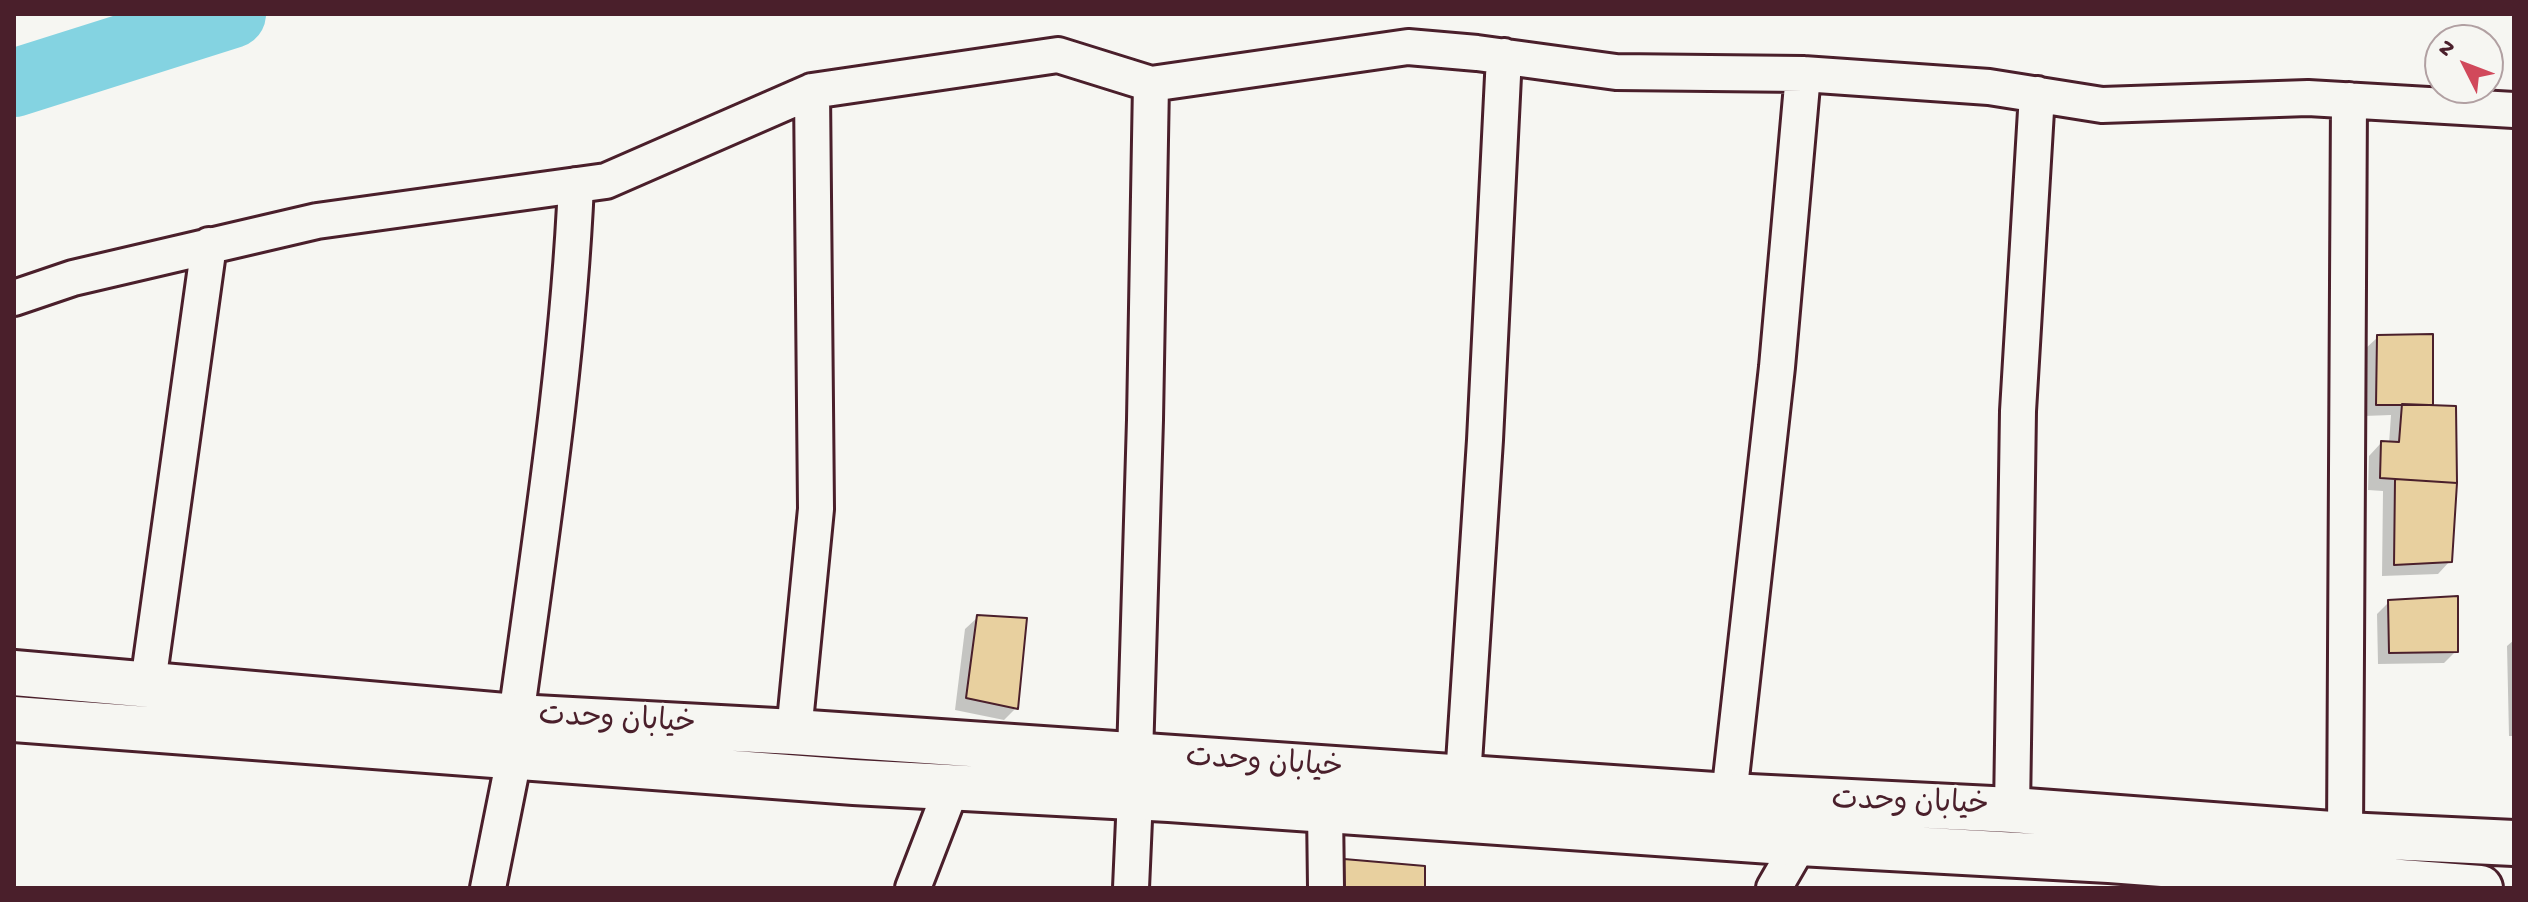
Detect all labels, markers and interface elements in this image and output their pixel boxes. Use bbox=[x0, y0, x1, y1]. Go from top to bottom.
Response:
north arrow bbox=[2424, 24, 2504, 104]
text: N bbox=[2433, 35, 2462, 63]
street label: خیابان وحدت bbox=[537, 700, 697, 744]
street label: خیابان وحدت bbox=[1184, 742, 1344, 788]
street label: خیابان وحدت bbox=[1831, 784, 1989, 826]

